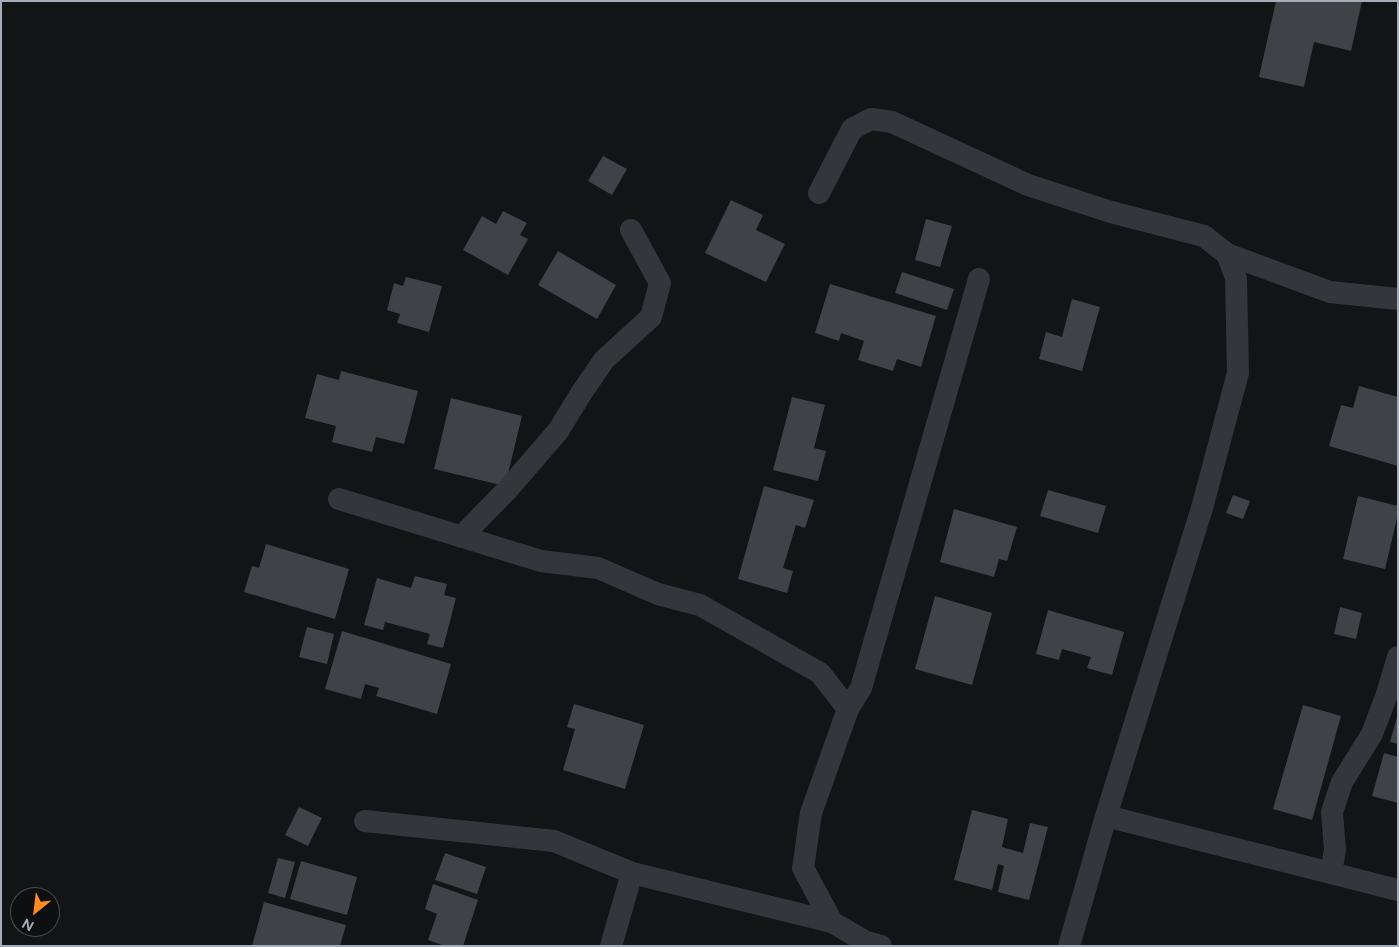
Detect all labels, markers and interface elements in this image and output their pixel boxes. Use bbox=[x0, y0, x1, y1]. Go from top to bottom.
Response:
north arrow bbox=[10, 887, 60, 937]
text: N bbox=[19, 915, 37, 935]

